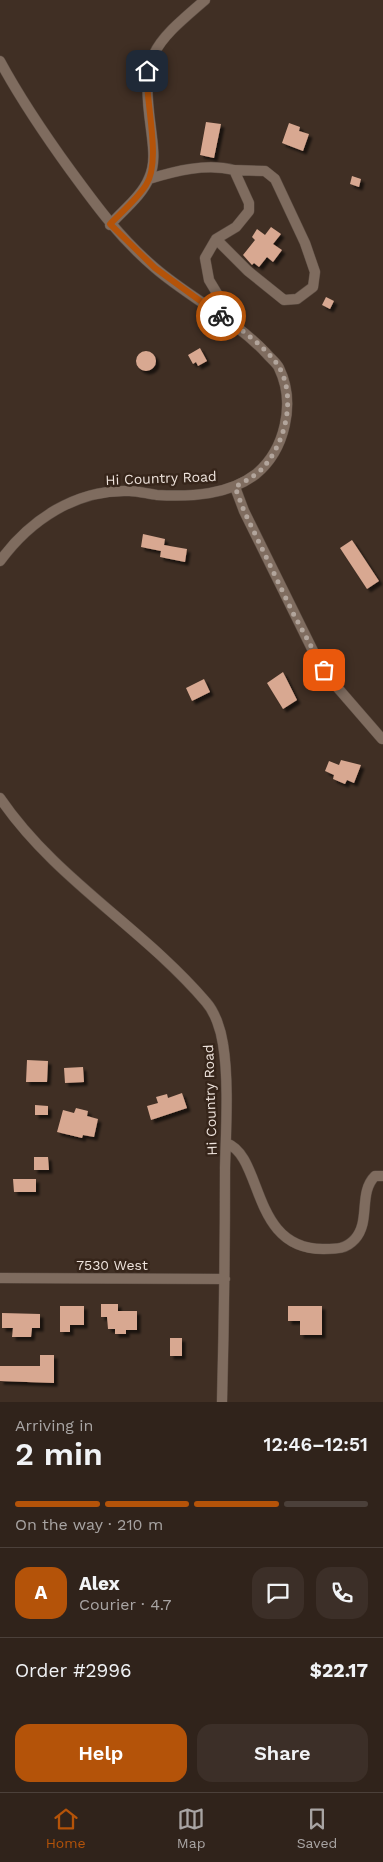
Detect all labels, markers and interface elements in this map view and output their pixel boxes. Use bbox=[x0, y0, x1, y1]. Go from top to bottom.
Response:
pin bbox=[126, 50, 168, 92]
icon: home bbox=[133, 57, 161, 85]
courier bbox=[196, 291, 246, 341]
icon: bike bbox=[207, 302, 235, 330]
street label: Hi Country Road bbox=[105, 468, 217, 488]
pin bbox=[303, 649, 345, 691]
icon: bag bbox=[310, 656, 338, 684]
street label: Hi Country Road bbox=[200, 1044, 220, 1156]
street label: 7530 West bbox=[76, 1257, 148, 1273]
text: Arriving in bbox=[15, 1416, 93, 1435]
text: 12:46–12:51 bbox=[264, 1433, 368, 1456]
text: 2 min bbox=[15, 1435, 103, 1473]
text: On the way · 210 m bbox=[15, 1515, 163, 1534]
button: chat bbox=[252, 1567, 304, 1619]
button: phone bbox=[316, 1567, 368, 1619]
text: Alex bbox=[79, 1572, 120, 1595]
text: A bbox=[35, 1581, 47, 1604]
text: Courier · 4.7 bbox=[79, 1595, 172, 1614]
text: Order #2996 bbox=[15, 1659, 131, 1682]
text: $22.17 bbox=[310, 1659, 368, 1682]
button: Help bbox=[15, 1724, 187, 1782]
button: Share bbox=[197, 1724, 368, 1782]
tab: Home bbox=[46, 1805, 86, 1851]
tab: Map bbox=[177, 1805, 205, 1851]
tab: Saved bbox=[297, 1805, 337, 1851]

